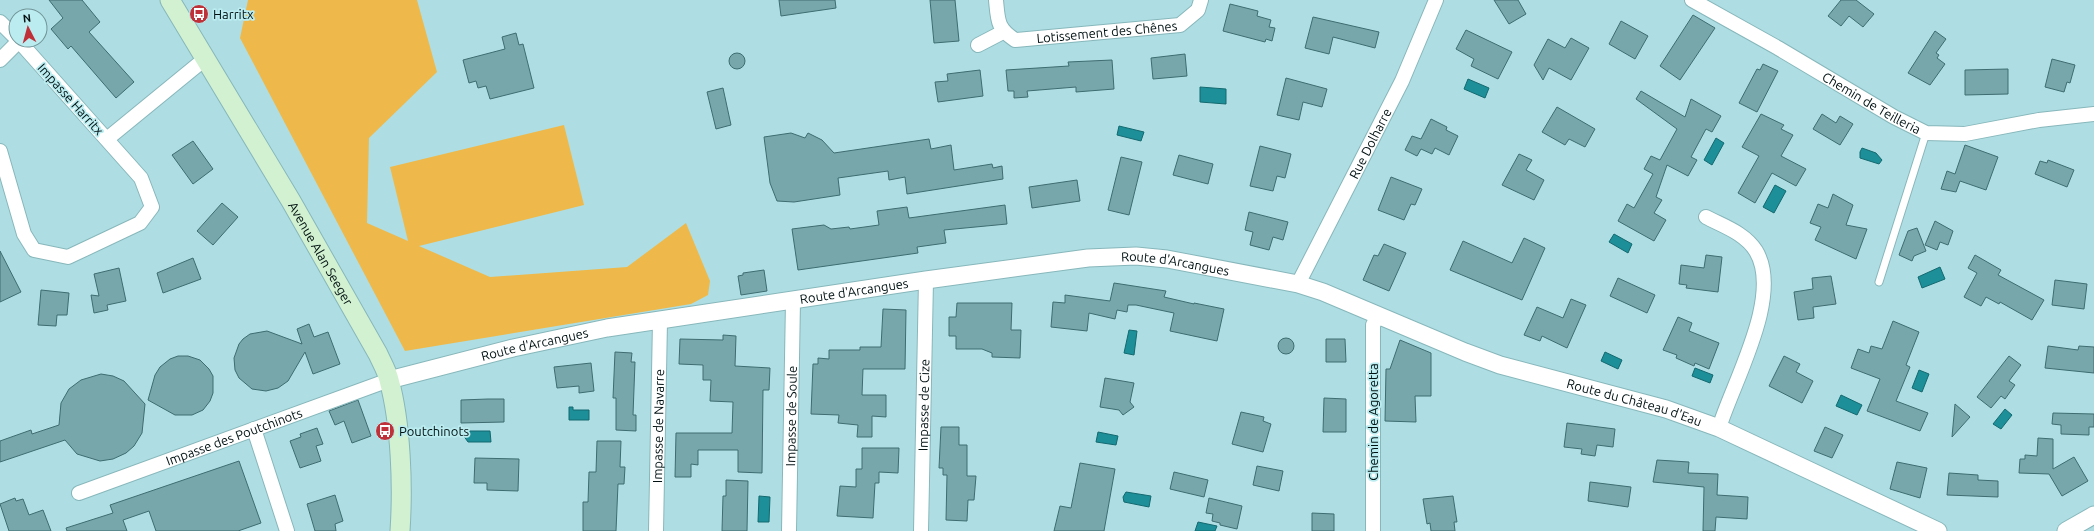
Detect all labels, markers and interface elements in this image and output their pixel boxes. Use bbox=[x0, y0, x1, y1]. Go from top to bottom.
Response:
bus stop icon: Harritx bbox=[188, 3, 210, 25]
place label: Harritx bbox=[213, 7, 254, 21]
north arrow bbox=[8, 8, 48, 48]
text: N bbox=[22, 12, 32, 24]
street label: Lotissement des Chênes bbox=[1036, 18, 1178, 45]
street label: Impasse Harritx bbox=[35, 61, 107, 138]
street label: Chemin de Teilleria bbox=[1820, 69, 1923, 136]
street label: Rue Dolharre bbox=[1346, 106, 1394, 181]
street label: Avenue Alan Seeger bbox=[286, 199, 356, 308]
street label: Route d'Arcangues bbox=[1121, 249, 1231, 278]
street label: Route d'Arcangues bbox=[799, 276, 910, 306]
street label: Route d'Arcangues bbox=[479, 325, 590, 363]
street label: Impasse de Cize bbox=[916, 359, 931, 451]
street label: Chemin de Agoretta bbox=[1366, 363, 1380, 481]
street label: Impasse de Soule bbox=[783, 366, 799, 466]
street label: Impasse de Navarre bbox=[650, 369, 666, 483]
street label: Route du Château d'Eau bbox=[1565, 376, 1704, 428]
street label: Impasse des Poutchinots bbox=[164, 405, 304, 468]
bus stop icon: Poutchinots bbox=[374, 420, 396, 442]
place label: Poutchinots bbox=[399, 424, 470, 438]

